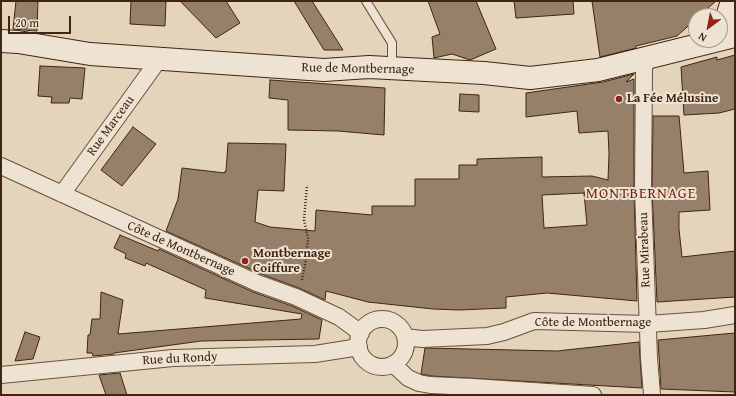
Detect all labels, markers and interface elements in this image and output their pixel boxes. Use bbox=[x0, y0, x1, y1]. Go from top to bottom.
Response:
scale bar bbox=[10, 8, 73, 34]
north arrow bbox=[688, 8, 728, 48]
text: 20 m bbox=[15, 14, 39, 31]
text: N bbox=[695, 29, 710, 46]
street label: Rue de Montbernage bbox=[301, 60, 415, 78]
place label: La Fée Mélusine bbox=[627, 91, 718, 107]
street label: Rue Marceau bbox=[84, 93, 138, 159]
marker: La Fée Mélusine bbox=[614, 94, 624, 104]
district label: MONTBERNAGE bbox=[586, 185, 696, 203]
street label: Rue Mirabeau bbox=[636, 212, 654, 288]
street label: Côte de Montbernage bbox=[125, 218, 237, 280]
place label: Montbernage Coiffure bbox=[253, 246, 331, 277]
marker: Montbernage Coiffure bbox=[240, 256, 250, 266]
street label: Côte de Montbernage bbox=[535, 315, 651, 331]
street label: Rue du Rondy bbox=[142, 349, 218, 369]

